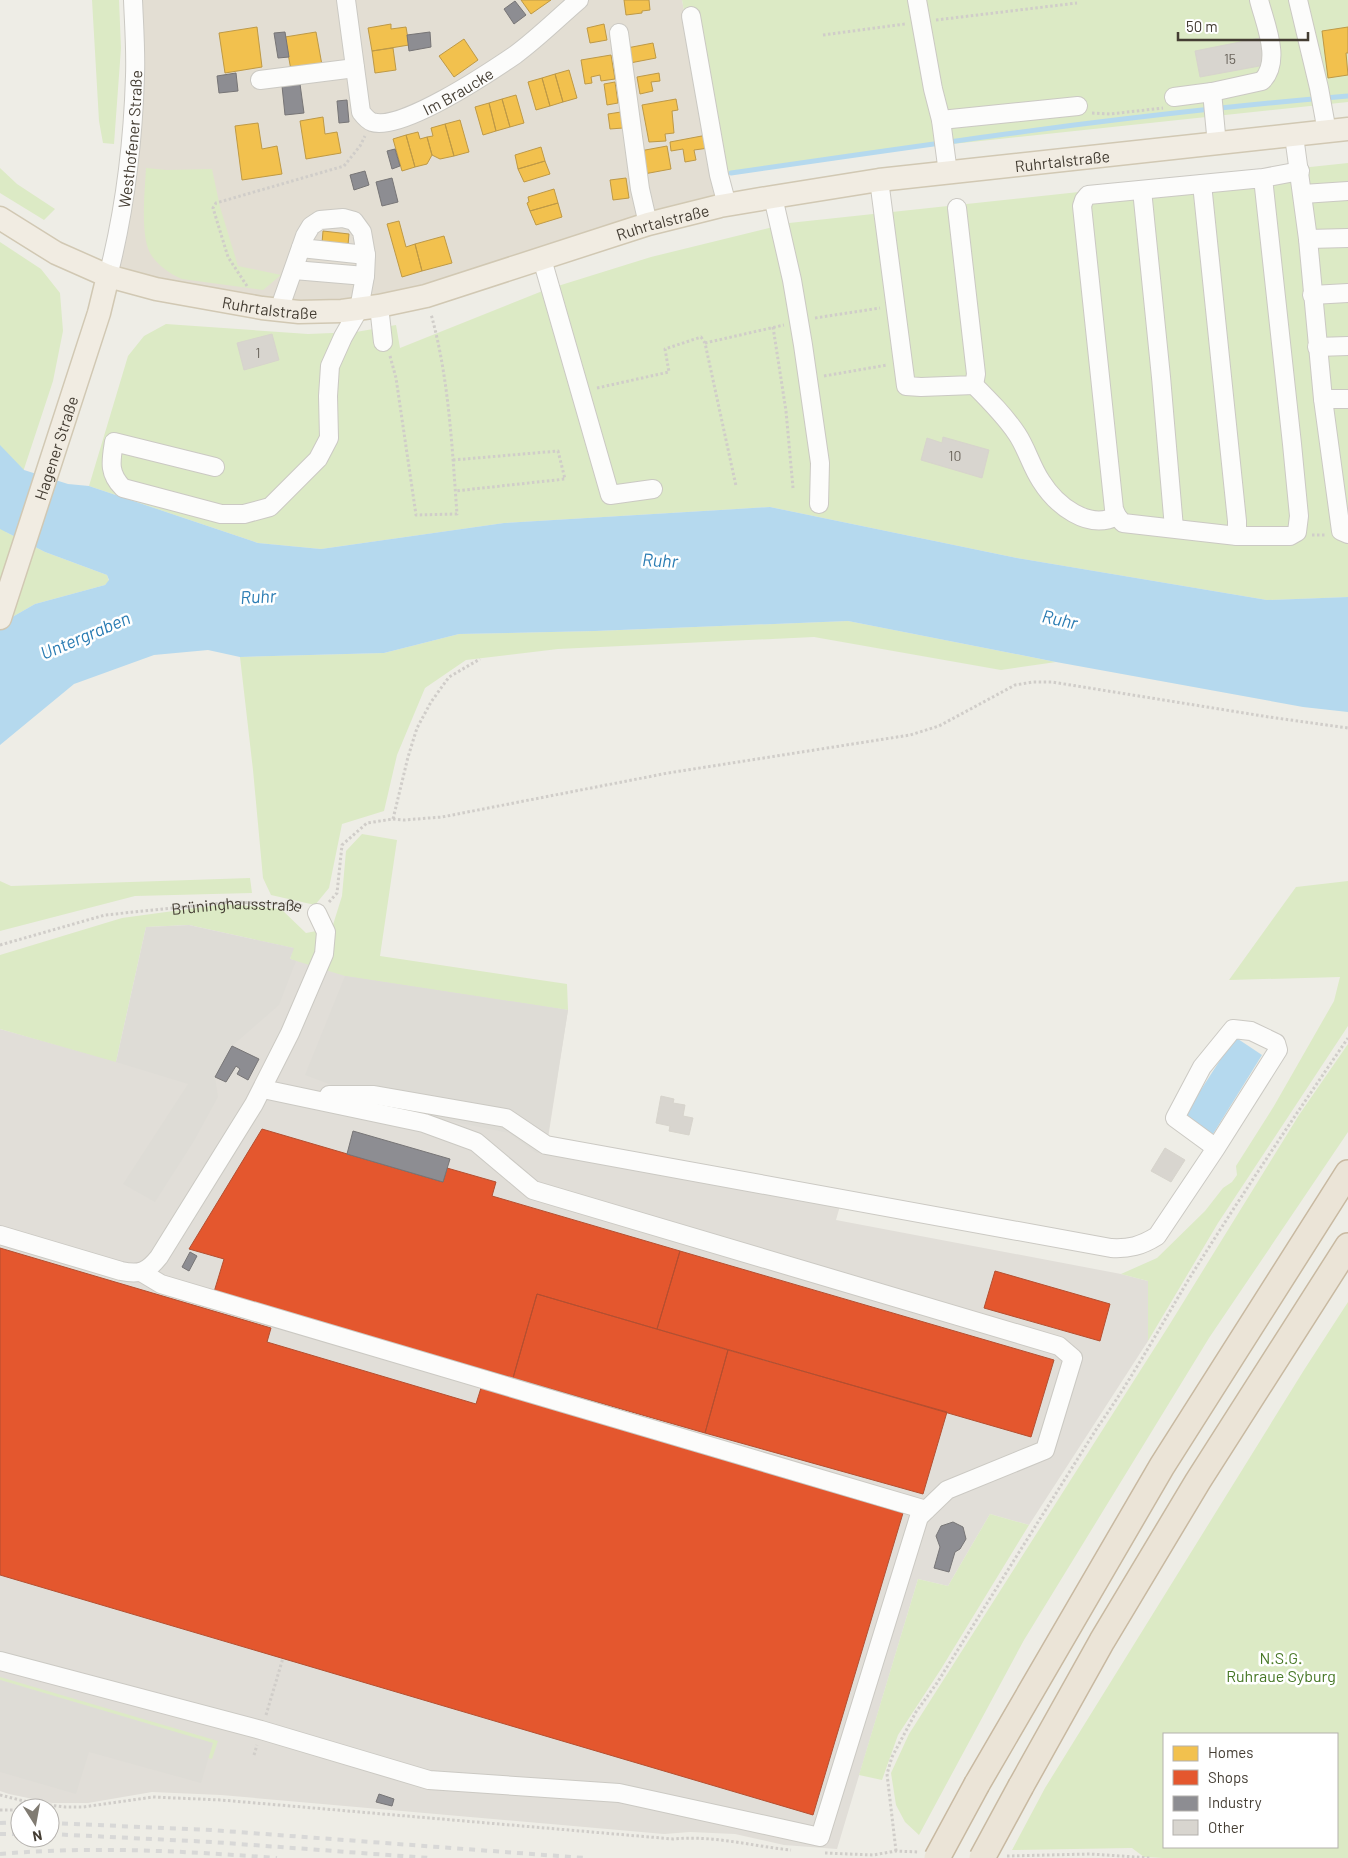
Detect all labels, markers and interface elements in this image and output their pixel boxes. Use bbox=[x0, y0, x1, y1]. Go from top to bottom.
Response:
scale bar bbox=[1178, 10, 1308, 42]
text: 50 m bbox=[1186, 17, 1218, 35]
house number: 15 bbox=[1224, 50, 1236, 67]
street label: Im Braucke bbox=[419, 63, 496, 118]
street label: Westhofener Straße bbox=[113, 70, 145, 209]
street label: Ruhrtalstraße bbox=[1014, 145, 1111, 175]
street label: Ruhrtalstraße bbox=[614, 200, 711, 243]
street label: Ruhrtalstraße bbox=[221, 292, 318, 322]
house number: 1 bbox=[256, 344, 260, 361]
street label: Hagener Straße bbox=[29, 393, 81, 502]
house number: 10 bbox=[949, 447, 961, 464]
water label: Ruhr bbox=[642, 548, 679, 572]
water label: Ruhr bbox=[240, 584, 277, 608]
water label: Ruhr bbox=[1040, 605, 1080, 634]
water label: Untergraben bbox=[37, 606, 133, 664]
street label: Brüninghausstraße bbox=[170, 892, 306, 918]
park label: N.S.G. Ruhraue Syburg bbox=[1226, 1648, 1336, 1685]
legend bbox=[1163, 1733, 1338, 1848]
text: Homes bbox=[1208, 1743, 1253, 1761]
text: Shops bbox=[1208, 1768, 1248, 1786]
text: Industry bbox=[1208, 1793, 1262, 1811]
north arrow bbox=[10, 1798, 60, 1848]
text: Other bbox=[1208, 1818, 1245, 1836]
text: N bbox=[31, 1827, 44, 1845]

